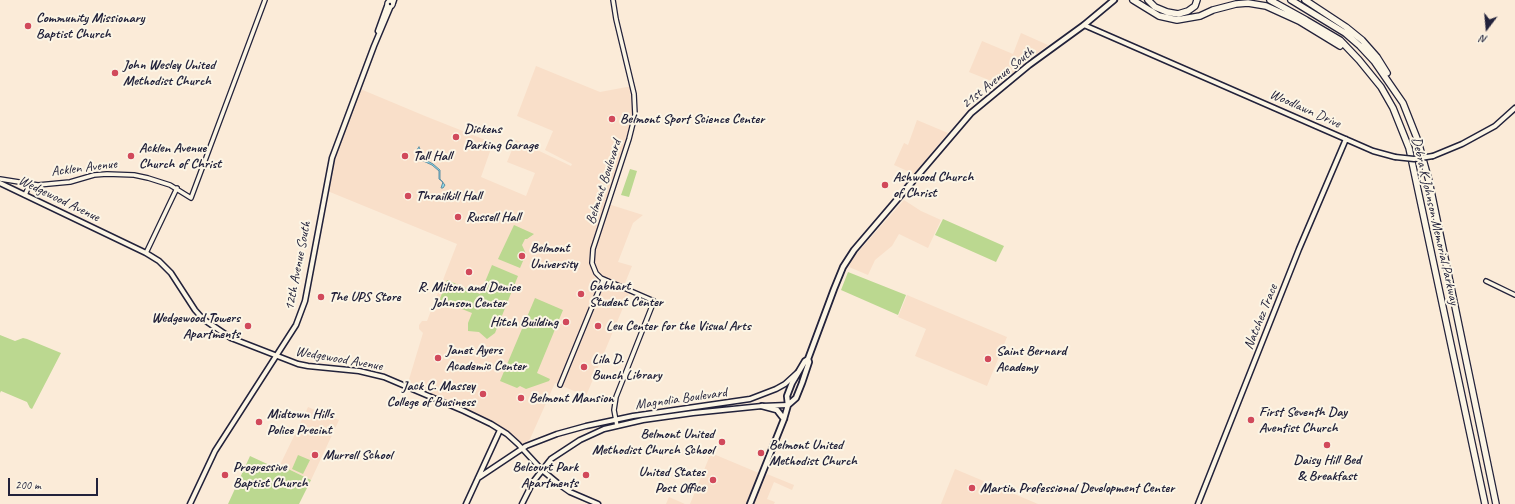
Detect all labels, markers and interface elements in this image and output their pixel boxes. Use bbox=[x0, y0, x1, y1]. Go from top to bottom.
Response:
north arrow bbox=[1467, 8, 1507, 48]
place label: Community Missionary Baptist Church bbox=[36, 10, 145, 42]
marker: Community Missionary Baptist Church bbox=[23, 21, 33, 31]
text: N bbox=[1478, 32, 1489, 47]
street label: 21st Avenue South bbox=[958, 44, 1038, 112]
place label: John Wesley United Methodist Church bbox=[123, 57, 215, 90]
marker: John Wesley United Methodist Church bbox=[110, 68, 120, 78]
street label: Woodlawn Drive bbox=[1267, 86, 1343, 132]
place label: Belmont Sport Science Center bbox=[620, 111, 764, 127]
marker: Belmont Sport Science Center bbox=[607, 114, 617, 124]
place label: Dickens Parking Garage bbox=[464, 121, 538, 154]
marker: Dickens Parking Garage bbox=[451, 132, 461, 142]
street label: Debra K Johnson Memorial Parkway bbox=[1408, 136, 1462, 306]
street label: Belmont Boulevard bbox=[582, 138, 626, 226]
place label: Acklen Avenue Church of Christ bbox=[139, 140, 221, 172]
place label: Tall Hall bbox=[413, 148, 452, 164]
marker: Acklen Avenue Church of Christ bbox=[126, 151, 136, 161]
marker: Tall Hall bbox=[400, 151, 410, 161]
street label: Acklen Avenue bbox=[50, 156, 118, 180]
place label: Ashwood Church of Christ bbox=[893, 169, 973, 202]
street label: Wedgewood Avenue bbox=[16, 172, 102, 226]
marker: Ashwood Church of Christ bbox=[880, 180, 890, 190]
place label: Thrailkill Hall bbox=[416, 188, 481, 204]
marker: Thrailkill Hall bbox=[403, 191, 413, 201]
place label: Russell Hall bbox=[466, 209, 520, 225]
marker: Russell Hall bbox=[453, 212, 463, 222]
street label: 12th Avenue South bbox=[281, 220, 315, 312]
place label: Belmont University bbox=[530, 240, 577, 272]
marker: Belmont University bbox=[517, 251, 527, 261]
marker: R. Milton and Denice Johnson Center bbox=[464, 267, 474, 277]
place label: Gabhart Student Center bbox=[589, 278, 663, 310]
place label: R. Milton and Denice Johnson Center bbox=[418, 279, 520, 312]
street label: Natchez Trace bbox=[1240, 282, 1282, 352]
place label: The UPS Store bbox=[329, 289, 400, 305]
marker: Gabhart Student Center bbox=[576, 289, 586, 299]
marker: The UPS Store bbox=[316, 292, 326, 302]
place label: Wedgewood Towers Apartments bbox=[151, 310, 240, 342]
place label: Hitch Building bbox=[490, 314, 558, 330]
marker: Hitch Building bbox=[561, 317, 571, 327]
place label: Leu Center for the Visual Arts bbox=[606, 318, 751, 334]
marker: Wedgewood Towers Apartments bbox=[243, 321, 253, 331]
marker: Leu Center for the Visual Arts bbox=[593, 321, 603, 331]
place label: Janet Ayers Academic Center bbox=[446, 342, 526, 374]
street label: Wedgewood Avenue bbox=[294, 343, 384, 375]
place label: Saint Bernard Academy bbox=[996, 343, 1066, 376]
place label: Lila D. Bunch Library bbox=[592, 351, 661, 384]
marker: Janet Ayers Academic Center bbox=[433, 353, 443, 363]
marker: Saint Bernard Academy bbox=[983, 354, 993, 364]
marker: Lila D. Bunch Library bbox=[579, 362, 589, 372]
place label: Jack C. Massey College of Business bbox=[387, 378, 475, 410]
street label: Magnolia Boulevard bbox=[634, 384, 728, 414]
marker: Jack C. Massey College of Business bbox=[478, 389, 488, 399]
place label: Belmont Mansion bbox=[529, 390, 614, 406]
marker: Belmont Mansion bbox=[516, 393, 526, 403]
place label: First Seventh Day Aventist Church bbox=[1259, 404, 1347, 436]
place label: Midtown Hills Police Precint bbox=[267, 406, 333, 438]
marker: First Seventh Day Aventist Church bbox=[1246, 415, 1256, 425]
marker: Midtown Hills Police Precint bbox=[254, 417, 264, 427]
place label: Belmont United Methodist Church School bbox=[592, 426, 714, 458]
marker: Belmont United Methodist Church School bbox=[717, 437, 727, 447]
place label: Belmont United Methodist Church bbox=[769, 437, 857, 470]
marker: Daisy Hill Bed & Breakfast bbox=[1322, 440, 1332, 450]
place label: Murrell School bbox=[323, 447, 392, 463]
marker: Belmont United Methodist Church bbox=[756, 448, 766, 458]
marker: Murrell School bbox=[310, 450, 320, 460]
place label: Daisy Hill Bed & Breakfast bbox=[1293, 452, 1361, 484]
place label: Progressive Baptist Church bbox=[233, 459, 308, 492]
place label: Belcourt Park Apartments bbox=[513, 459, 578, 492]
place label: United States Post Office bbox=[638, 464, 705, 496]
scale bar bbox=[10, 470, 100, 496]
marker: Progressive Baptist Church bbox=[220, 470, 230, 480]
marker: Belcourt Park Apartments bbox=[581, 470, 591, 480]
marker: United States Post Office bbox=[708, 475, 718, 485]
text: 200 m bbox=[15, 477, 41, 493]
place label: Martin Professional Development Center bbox=[980, 480, 1174, 496]
marker: Martin Professional Development Center bbox=[967, 483, 977, 493]

